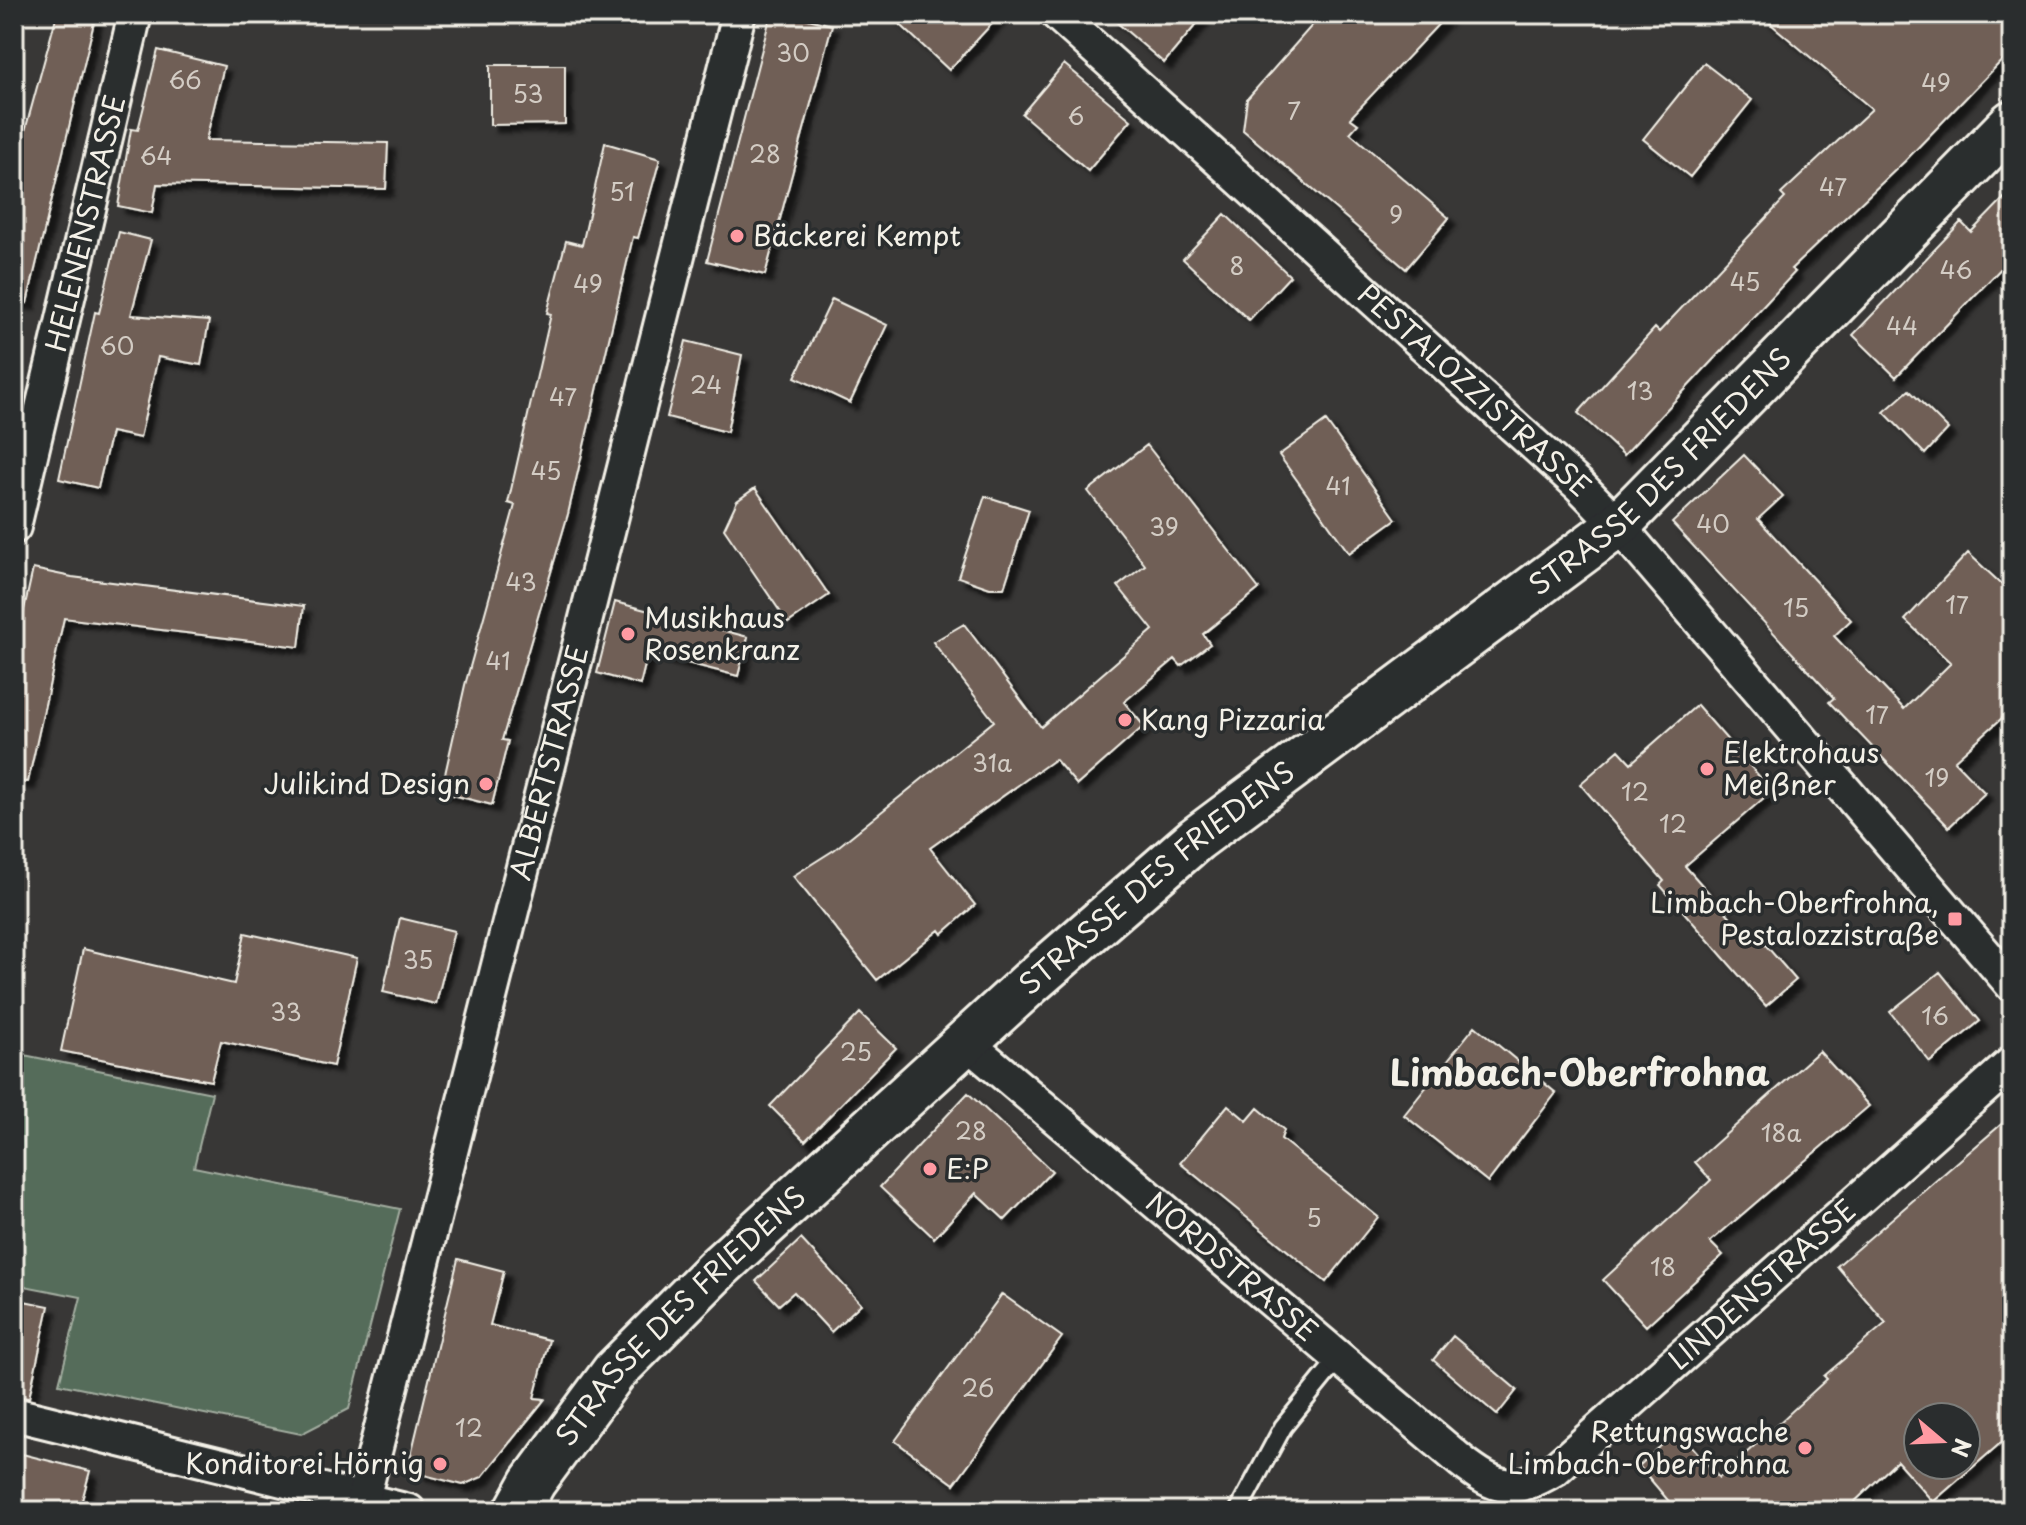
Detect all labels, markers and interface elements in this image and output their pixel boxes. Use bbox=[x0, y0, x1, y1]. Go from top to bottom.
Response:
house number: 30 bbox=[776, 34, 810, 70]
house number: 66 bbox=[168, 61, 202, 97]
house number: 49 bbox=[1921, 64, 1951, 100]
house number: 53 bbox=[513, 75, 543, 111]
street label: HELENENSTRASSE bbox=[33, 90, 135, 356]
house number: 7 bbox=[1287, 92, 1301, 128]
house number: 6 bbox=[1068, 97, 1084, 133]
house number: 28 bbox=[749, 135, 781, 171]
house number: 64 bbox=[140, 137, 172, 173]
house number: 47 bbox=[1819, 168, 1847, 204]
house number: 51 bbox=[609, 173, 635, 209]
house number: 9 bbox=[1389, 196, 1403, 232]
place label: Bäckerei Kempt bbox=[753, 213, 961, 256]
marker: Bäckerei Kempt bbox=[728, 227, 746, 245]
house number: 8 bbox=[1230, 247, 1245, 283]
house number: 46 bbox=[1940, 251, 1972, 287]
house number: 45 bbox=[1730, 263, 1760, 299]
house number: 49 bbox=[573, 265, 603, 301]
street label: PESTALOZZISTRASSE bbox=[1349, 272, 1602, 506]
house number: 44 bbox=[1886, 307, 1918, 343]
house number: 60 bbox=[100, 327, 134, 363]
street label: STRASSE DES FRIEDENS bbox=[1519, 337, 1801, 605]
house number: 24 bbox=[690, 366, 722, 402]
house number: 13 bbox=[1627, 372, 1653, 408]
house number: 47 bbox=[549, 378, 577, 414]
house number: 45 bbox=[531, 452, 561, 488]
house number: 41 bbox=[1325, 467, 1351, 503]
house number: 40 bbox=[1696, 505, 1730, 541]
house number: 39 bbox=[1149, 508, 1179, 544]
house number: 43 bbox=[505, 563, 537, 599]
house number: 17 bbox=[1945, 586, 1969, 622]
house number: 15 bbox=[1783, 589, 1809, 625]
place label: Musikhaus Rosenkranz bbox=[644, 595, 800, 670]
marker: Musikhaus Rosenkranz bbox=[619, 625, 637, 643]
street label: ALBERTSTRASSE bbox=[498, 640, 598, 884]
house number: 41 bbox=[485, 642, 511, 678]
house number: 17 bbox=[1865, 696, 1889, 732]
place label: Kang Pizzaria bbox=[1141, 697, 1325, 740]
marker: Kang Pizzaria bbox=[1116, 711, 1134, 729]
place label: Elektrohaus Meißner bbox=[1723, 730, 1879, 805]
house number: 31a bbox=[972, 744, 1012, 780]
street label: STRASSE DES FRIEDENS bbox=[1008, 750, 1303, 1004]
house number: 19 bbox=[1925, 759, 1949, 795]
marker: Elektrohaus Meißner bbox=[1698, 760, 1716, 778]
place label: Julikind Design bbox=[264, 761, 470, 804]
house number: 12 bbox=[1621, 773, 1649, 809]
marker: Julikind Design bbox=[477, 775, 495, 793]
house number: 12 bbox=[1659, 805, 1687, 841]
place label: Limbach-Oberfrohna, Pestalozzistraße bbox=[1650, 880, 1939, 955]
marker: Limbach-Oberfrohna, Pestalozzistraße bbox=[1946, 910, 1964, 928]
house number: 35 bbox=[403, 941, 433, 977]
house number: 33 bbox=[270, 993, 302, 1029]
house number: 16 bbox=[1921, 997, 1949, 1033]
house number: 25 bbox=[840, 1033, 872, 1069]
district label: Limbach-Oberfrohna bbox=[1390, 1044, 1771, 1098]
house number: 28 bbox=[955, 1112, 987, 1148]
house number: 18a bbox=[1761, 1114, 1801, 1150]
place label: E:P bbox=[946, 1146, 989, 1189]
marker: E:P bbox=[921, 1160, 939, 1178]
street label: STRASSE DES FRIEDENS bbox=[544, 1175, 815, 1454]
street label: NORDSTRASSE bbox=[1137, 1180, 1328, 1351]
street label: LINDENSTRASSE bbox=[1658, 1188, 1865, 1379]
house number: 5 bbox=[1306, 1199, 1322, 1235]
house number: 18 bbox=[1650, 1248, 1676, 1284]
house number: 26 bbox=[962, 1369, 994, 1405]
north arrow bbox=[1902, 1401, 1982, 1481]
house number: 12 bbox=[455, 1409, 483, 1445]
place label: Rettungswache Limbach-Oberfrohna bbox=[1508, 1409, 1790, 1484]
text: N bbox=[1944, 1434, 1981, 1462]
marker: Rettungswache Limbach-Oberfrohna bbox=[1796, 1439, 1814, 1457]
place label: Konditorei Hörnig bbox=[185, 1441, 424, 1484]
marker: Konditorei Hörnig bbox=[431, 1455, 449, 1473]

